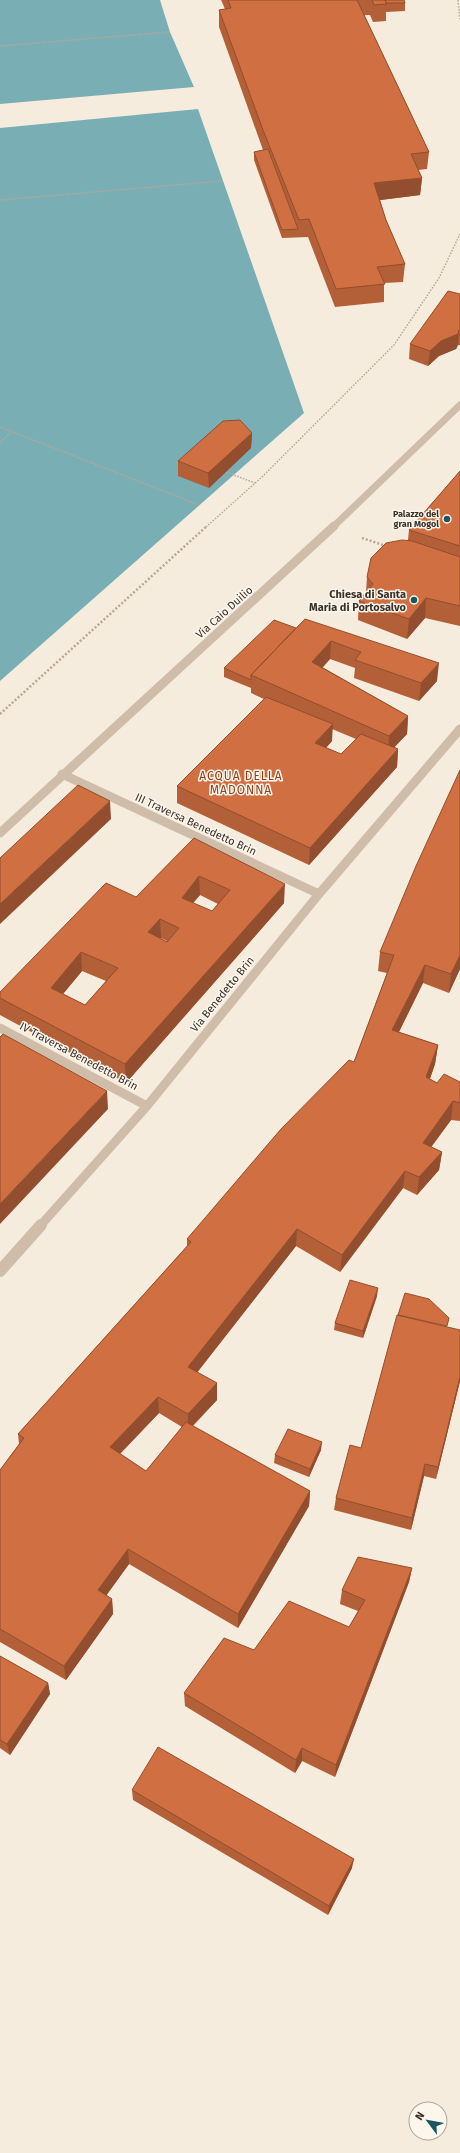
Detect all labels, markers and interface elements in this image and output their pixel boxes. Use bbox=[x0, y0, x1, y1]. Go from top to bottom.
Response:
place label: Palazzo del gran Mogol bbox=[393, 509, 439, 529]
marker: Palazzo del gran Mogol bbox=[442, 514, 452, 524]
street label: Via Caio Duilio bbox=[193, 583, 255, 641]
place label: Chiesa di Santa Maria di Portosalvo bbox=[309, 588, 407, 614]
marker: Chiesa di Santa Maria di Portosalvo bbox=[409, 595, 419, 605]
district label: ACQUA DELLA MADONNA bbox=[199, 769, 283, 797]
street label: III Traversa Benedetto Brin bbox=[133, 791, 259, 858]
street label: Via Benedetto Brin bbox=[188, 954, 257, 1035]
street label: IV Traversa Benedetto Brin bbox=[17, 1020, 140, 1093]
north arrow bbox=[408, 2101, 448, 2141]
text: N bbox=[412, 2109, 427, 2123]

